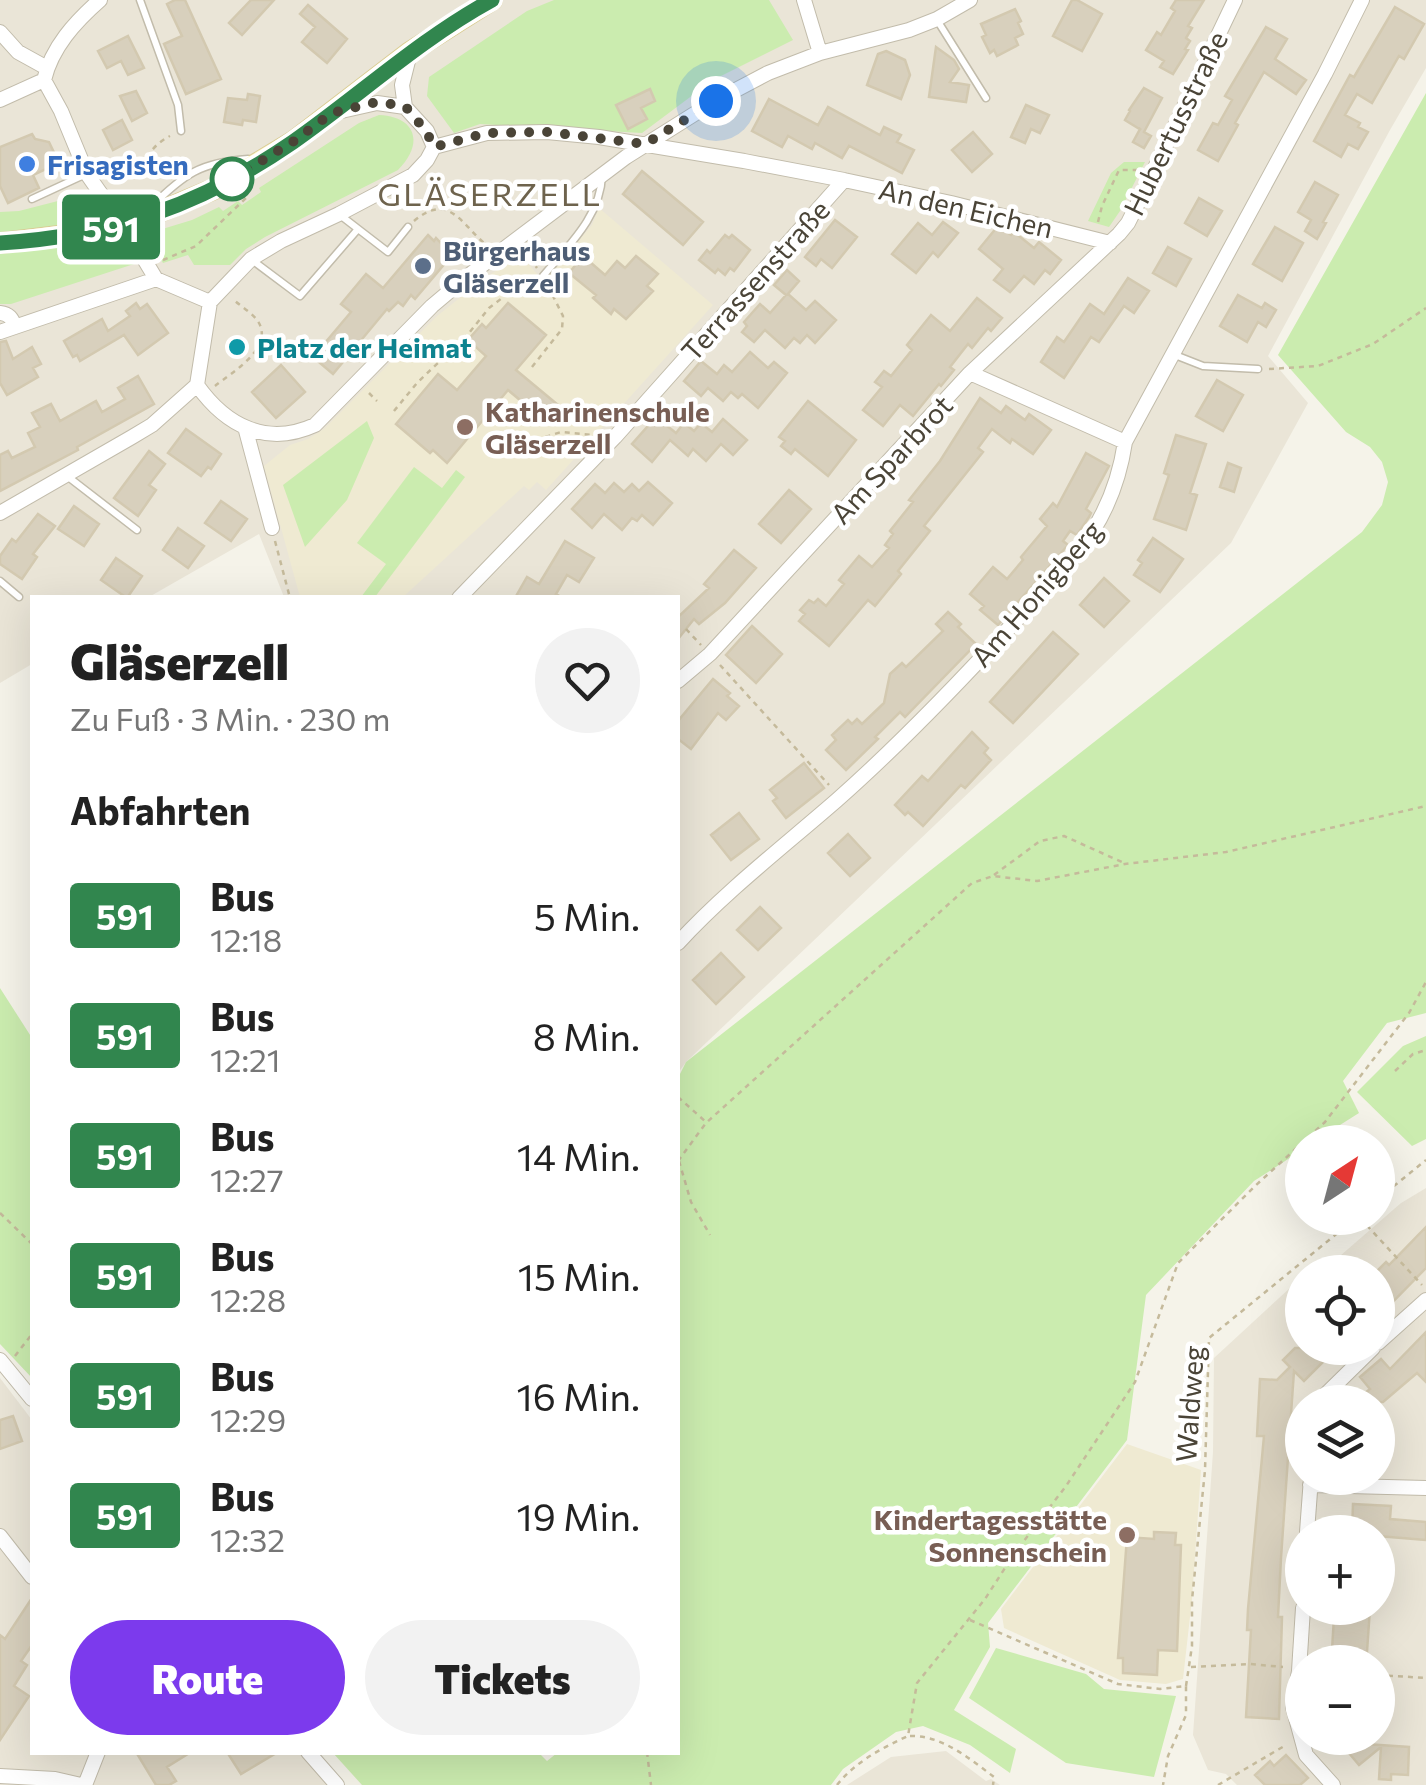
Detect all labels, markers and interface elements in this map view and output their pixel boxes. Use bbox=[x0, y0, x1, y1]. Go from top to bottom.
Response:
street label: Hubertusstraße bbox=[1116, 25, 1234, 221]
your location bbox=[691, 76, 741, 126]
place label: Frisagisten bbox=[47, 147, 189, 181]
marker: Frisagisten bbox=[16, 153, 38, 175]
unlabelled marker bbox=[211, 158, 253, 200]
street label: An den Eichen bbox=[876, 171, 1056, 245]
district label: GLÄSERZELL bbox=[377, 173, 603, 213]
street label: Terrassenstraße bbox=[674, 192, 836, 368]
line badge: 591 bbox=[54, 194, 168, 260]
text: 591 bbox=[82, 206, 140, 249]
place label: Bürgerhaus Gläserzell bbox=[443, 233, 590, 299]
marker: Bürgerhaus Gläserzell bbox=[412, 255, 434, 277]
place label: Platz der Heimat bbox=[257, 330, 472, 364]
marker: Platz der Heimat bbox=[226, 336, 248, 358]
street label: Am Sparbrot bbox=[823, 388, 959, 530]
place label: Katharinenschule Gläserzell bbox=[485, 394, 710, 460]
marker: Katharinenschule Gläserzell bbox=[454, 416, 476, 438]
street label: Am Honigberg bbox=[963, 513, 1109, 673]
button: heart bbox=[535, 628, 640, 733]
text: Gläserzell bbox=[70, 631, 289, 690]
text: Zu Fuß · 3 Min. · 230 m bbox=[70, 698, 390, 738]
text: Abfahrten bbox=[70, 786, 250, 833]
text: Bus bbox=[210, 872, 275, 919]
text: 5 Min. bbox=[534, 892, 640, 939]
text: 591 bbox=[96, 894, 154, 937]
text: 12:18 bbox=[210, 919, 282, 959]
text: Bus bbox=[210, 992, 275, 1039]
text: 8 Min. bbox=[533, 1012, 640, 1059]
text: 591 bbox=[96, 1014, 154, 1057]
text: 12:21 bbox=[210, 1039, 280, 1079]
text: Bus bbox=[210, 1112, 275, 1159]
north arrow bbox=[1285, 1125, 1395, 1235]
map controls bbox=[1285, 1125, 1395, 1755]
text: 14 Min. bbox=[517, 1132, 640, 1179]
text: 591 bbox=[96, 1134, 154, 1177]
text: 12:27 bbox=[210, 1159, 284, 1199]
text: Bus bbox=[210, 1232, 275, 1279]
text: 15 Min. bbox=[518, 1252, 640, 1299]
text: 591 bbox=[96, 1254, 154, 1297]
button: locate bbox=[1285, 1255, 1395, 1365]
text: 12:28 bbox=[210, 1279, 286, 1319]
street label: Waldweg bbox=[1168, 1345, 1210, 1463]
text: Bus bbox=[210, 1352, 275, 1399]
text: 16 Min. bbox=[517, 1372, 640, 1419]
text: 591 bbox=[96, 1374, 154, 1417]
button: layers bbox=[1285, 1385, 1395, 1495]
text: 12:29 bbox=[210, 1399, 286, 1439]
text: Bus bbox=[210, 1472, 275, 1519]
text: 19 Min. bbox=[517, 1492, 640, 1539]
text: 591 bbox=[96, 1494, 154, 1537]
place label: Kindertagesstätte Sonnenschein bbox=[874, 1502, 1107, 1568]
button: + bbox=[1285, 1515, 1395, 1625]
text: 12:32 bbox=[210, 1519, 285, 1559]
marker: Kindertagesstätte Sonnenschein bbox=[1116, 1524, 1138, 1546]
button: Route bbox=[70, 1620, 345, 1735]
button: Tickets bbox=[365, 1620, 640, 1735]
button: − bbox=[1285, 1645, 1395, 1755]

